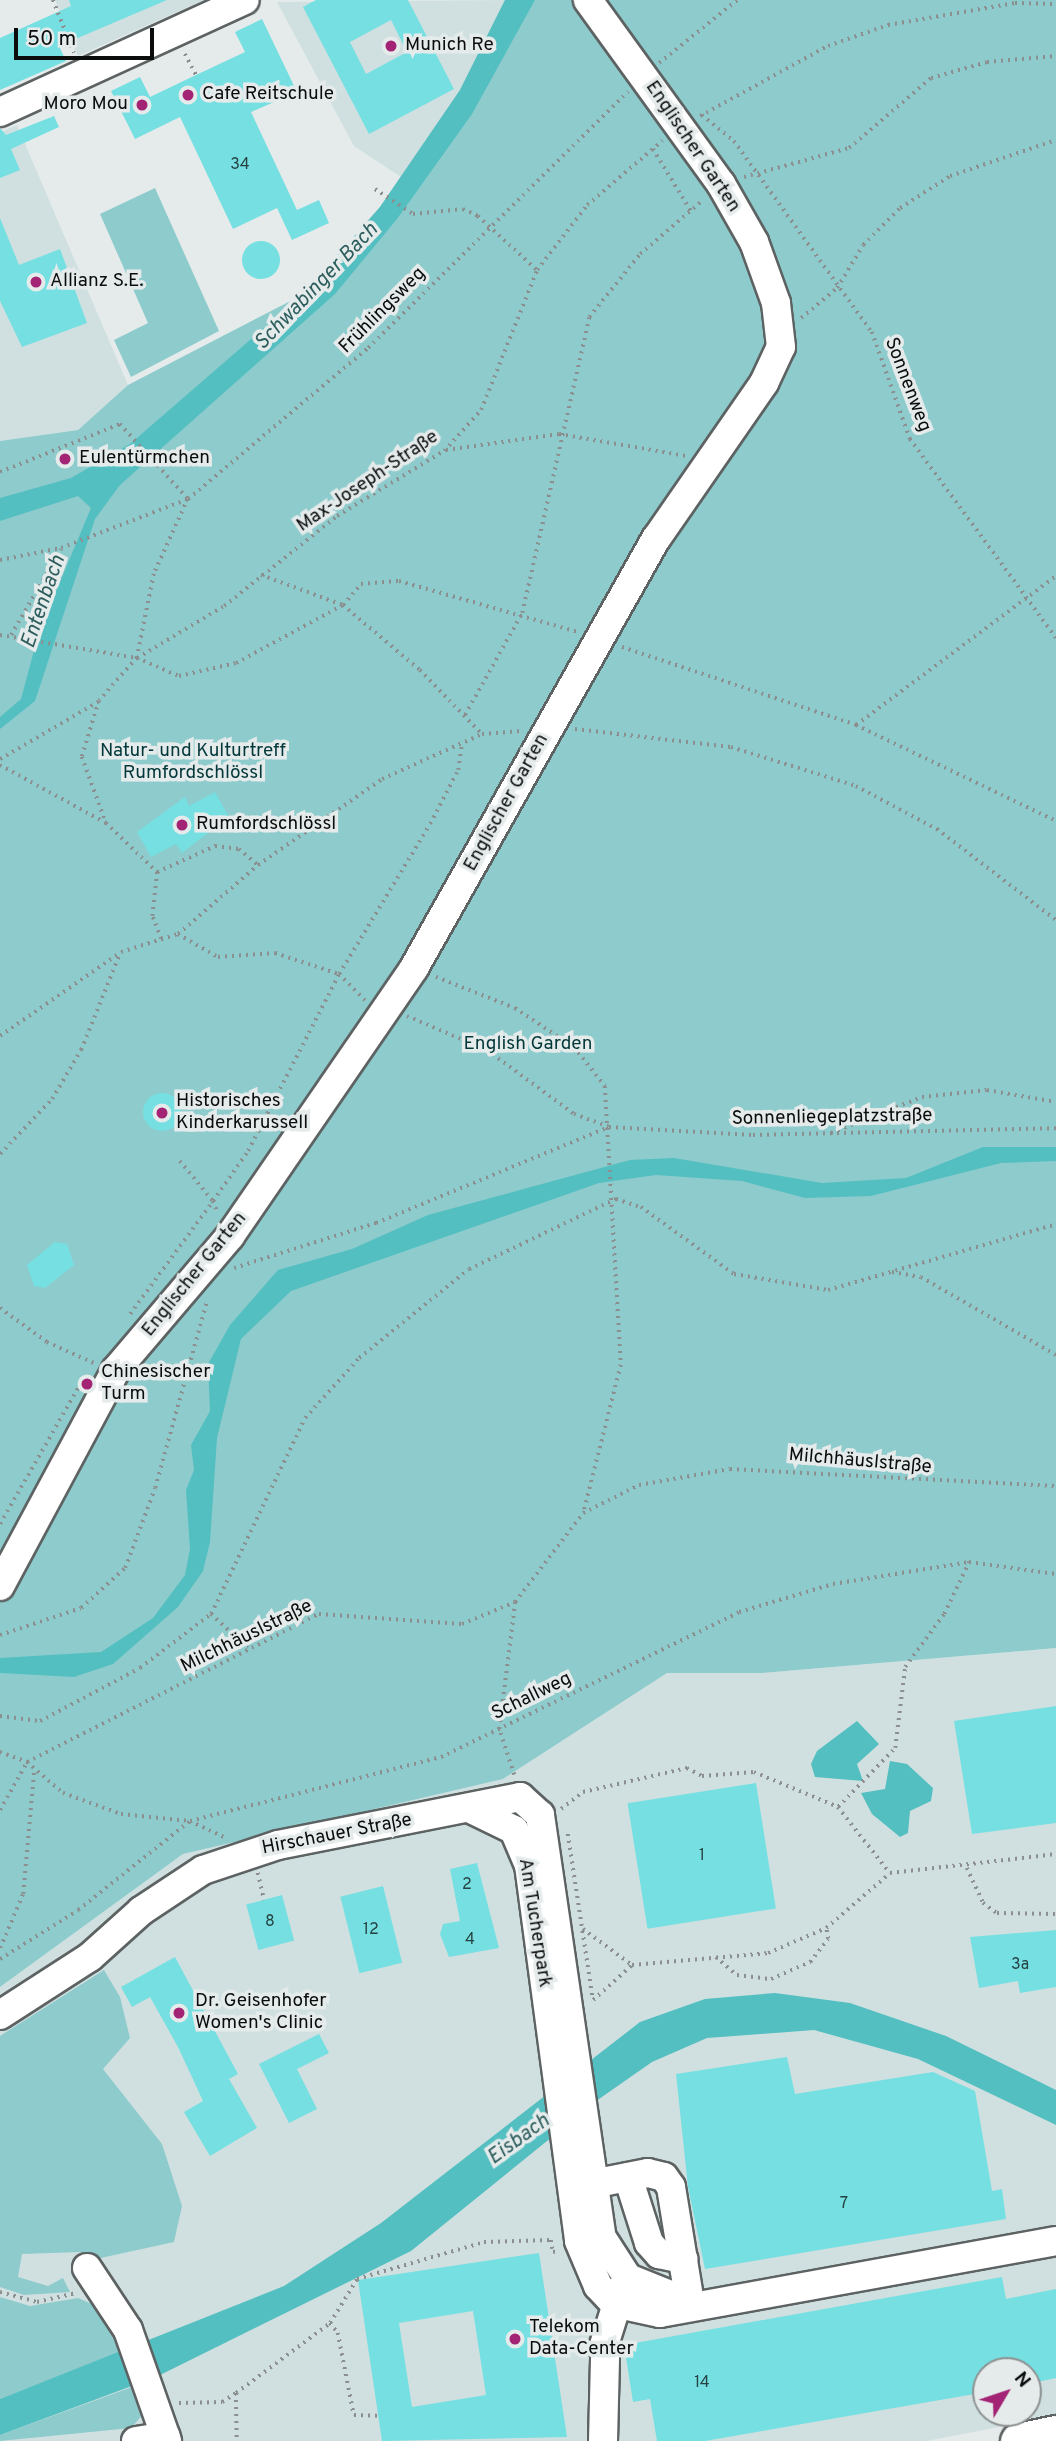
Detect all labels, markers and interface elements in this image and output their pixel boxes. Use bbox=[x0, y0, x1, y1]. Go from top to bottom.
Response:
scale bar bbox=[18, 14, 158, 58]
text: 50 m bbox=[27, 26, 76, 53]
place label: Munich Re bbox=[405, 35, 494, 57]
marker: Munich Re bbox=[383, 38, 399, 54]
street label: Englischer Garten bbox=[640, 77, 744, 217]
place label: Cafe Reitschule bbox=[202, 84, 334, 106]
marker: Cafe Reitschule bbox=[180, 87, 196, 103]
place label: Moro Mou bbox=[44, 94, 128, 116]
marker: Moro Mou bbox=[134, 97, 150, 113]
house number: 34 bbox=[230, 155, 250, 175]
water label: Schwabinger Bach bbox=[250, 218, 384, 356]
street label: Frühlingsweg bbox=[335, 263, 431, 359]
place label: Allianz S.E. bbox=[50, 271, 144, 293]
marker: Allianz S.E. bbox=[28, 274, 44, 290]
street label: Sonnenweg bbox=[879, 335, 935, 435]
street label: Max-Joseph-Straße bbox=[293, 426, 443, 538]
place label: Eulentürmchen bbox=[79, 448, 210, 470]
marker: Eulentürmchen bbox=[57, 451, 73, 467]
water label: Entenbach bbox=[16, 552, 72, 652]
street label: Englischer Garten bbox=[460, 730, 554, 876]
park label: Natur- und Kulturtreff Rumfordschlössl bbox=[100, 741, 286, 785]
place label: Rumfordschlössl bbox=[196, 814, 336, 836]
marker: Rumfordschlössl bbox=[174, 817, 190, 833]
park label: English Garden bbox=[464, 1034, 592, 1056]
place label: Historisches Kinderkarussell bbox=[176, 1091, 308, 1135]
marker: Historisches Kinderkarussell bbox=[154, 1105, 170, 1121]
street label: Sonnenliegeplatzstraße bbox=[731, 1105, 933, 1131]
street label: Englischer Garten bbox=[138, 1208, 252, 1342]
place label: Chinesischer Turm bbox=[101, 1362, 211, 1406]
marker: Chinesischer Turm bbox=[79, 1376, 95, 1392]
street label: Milchhäuslstraße bbox=[788, 1444, 932, 1480]
street label: Milchhäuslstraße bbox=[178, 1595, 316, 1679]
street label: Schallweg bbox=[488, 1668, 576, 1726]
street label: Hirschauer Straße bbox=[260, 1809, 414, 1861]
house number: 1 bbox=[699, 1846, 705, 1866]
street label: Am Tucherpark bbox=[512, 1856, 556, 1990]
house number: 2 bbox=[462, 1875, 472, 1895]
house number: 8 bbox=[265, 1912, 275, 1932]
house number: 12 bbox=[363, 1920, 379, 1940]
house number: 4 bbox=[465, 1930, 475, 1950]
house number: 3a bbox=[1011, 1955, 1029, 1975]
place label: Dr. Geisenhofer Women's Clinic bbox=[195, 1991, 327, 2035]
marker: Dr. Geisenhofer Women's Clinic bbox=[169, 2003, 189, 2023]
water label: Eisbach bbox=[483, 2109, 555, 2171]
house number: 7 bbox=[840, 2194, 848, 2214]
place label: Telekom Data-Center bbox=[529, 2317, 634, 2361]
marker: Telekom Data-Center bbox=[507, 2331, 523, 2347]
north arrow bbox=[972, 2357, 1042, 2427]
text: N bbox=[1008, 2367, 1035, 2393]
house number: 14 bbox=[694, 2373, 710, 2393]

